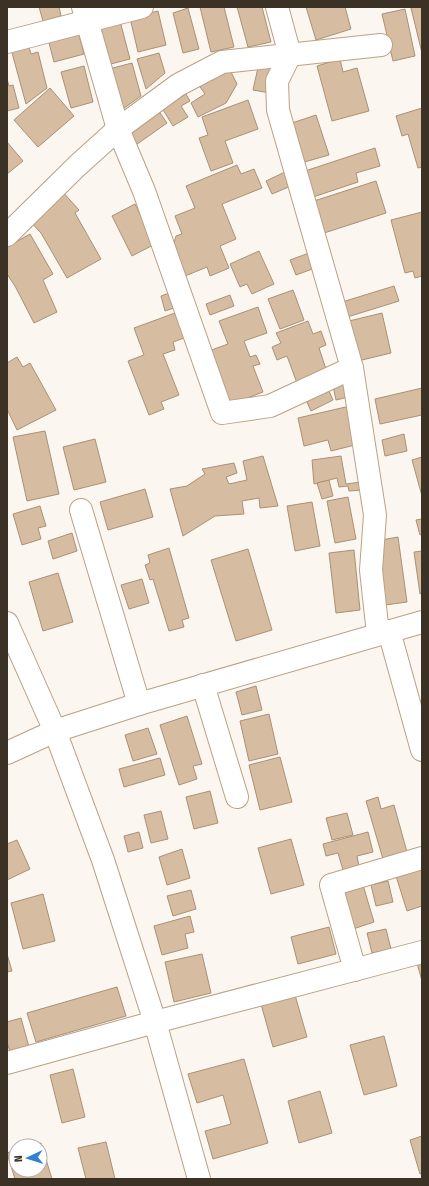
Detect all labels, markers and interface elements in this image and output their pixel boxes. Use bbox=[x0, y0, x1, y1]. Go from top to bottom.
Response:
north arrow bbox=[8, 1138, 48, 1178]
text: N bbox=[12, 1155, 25, 1162]

